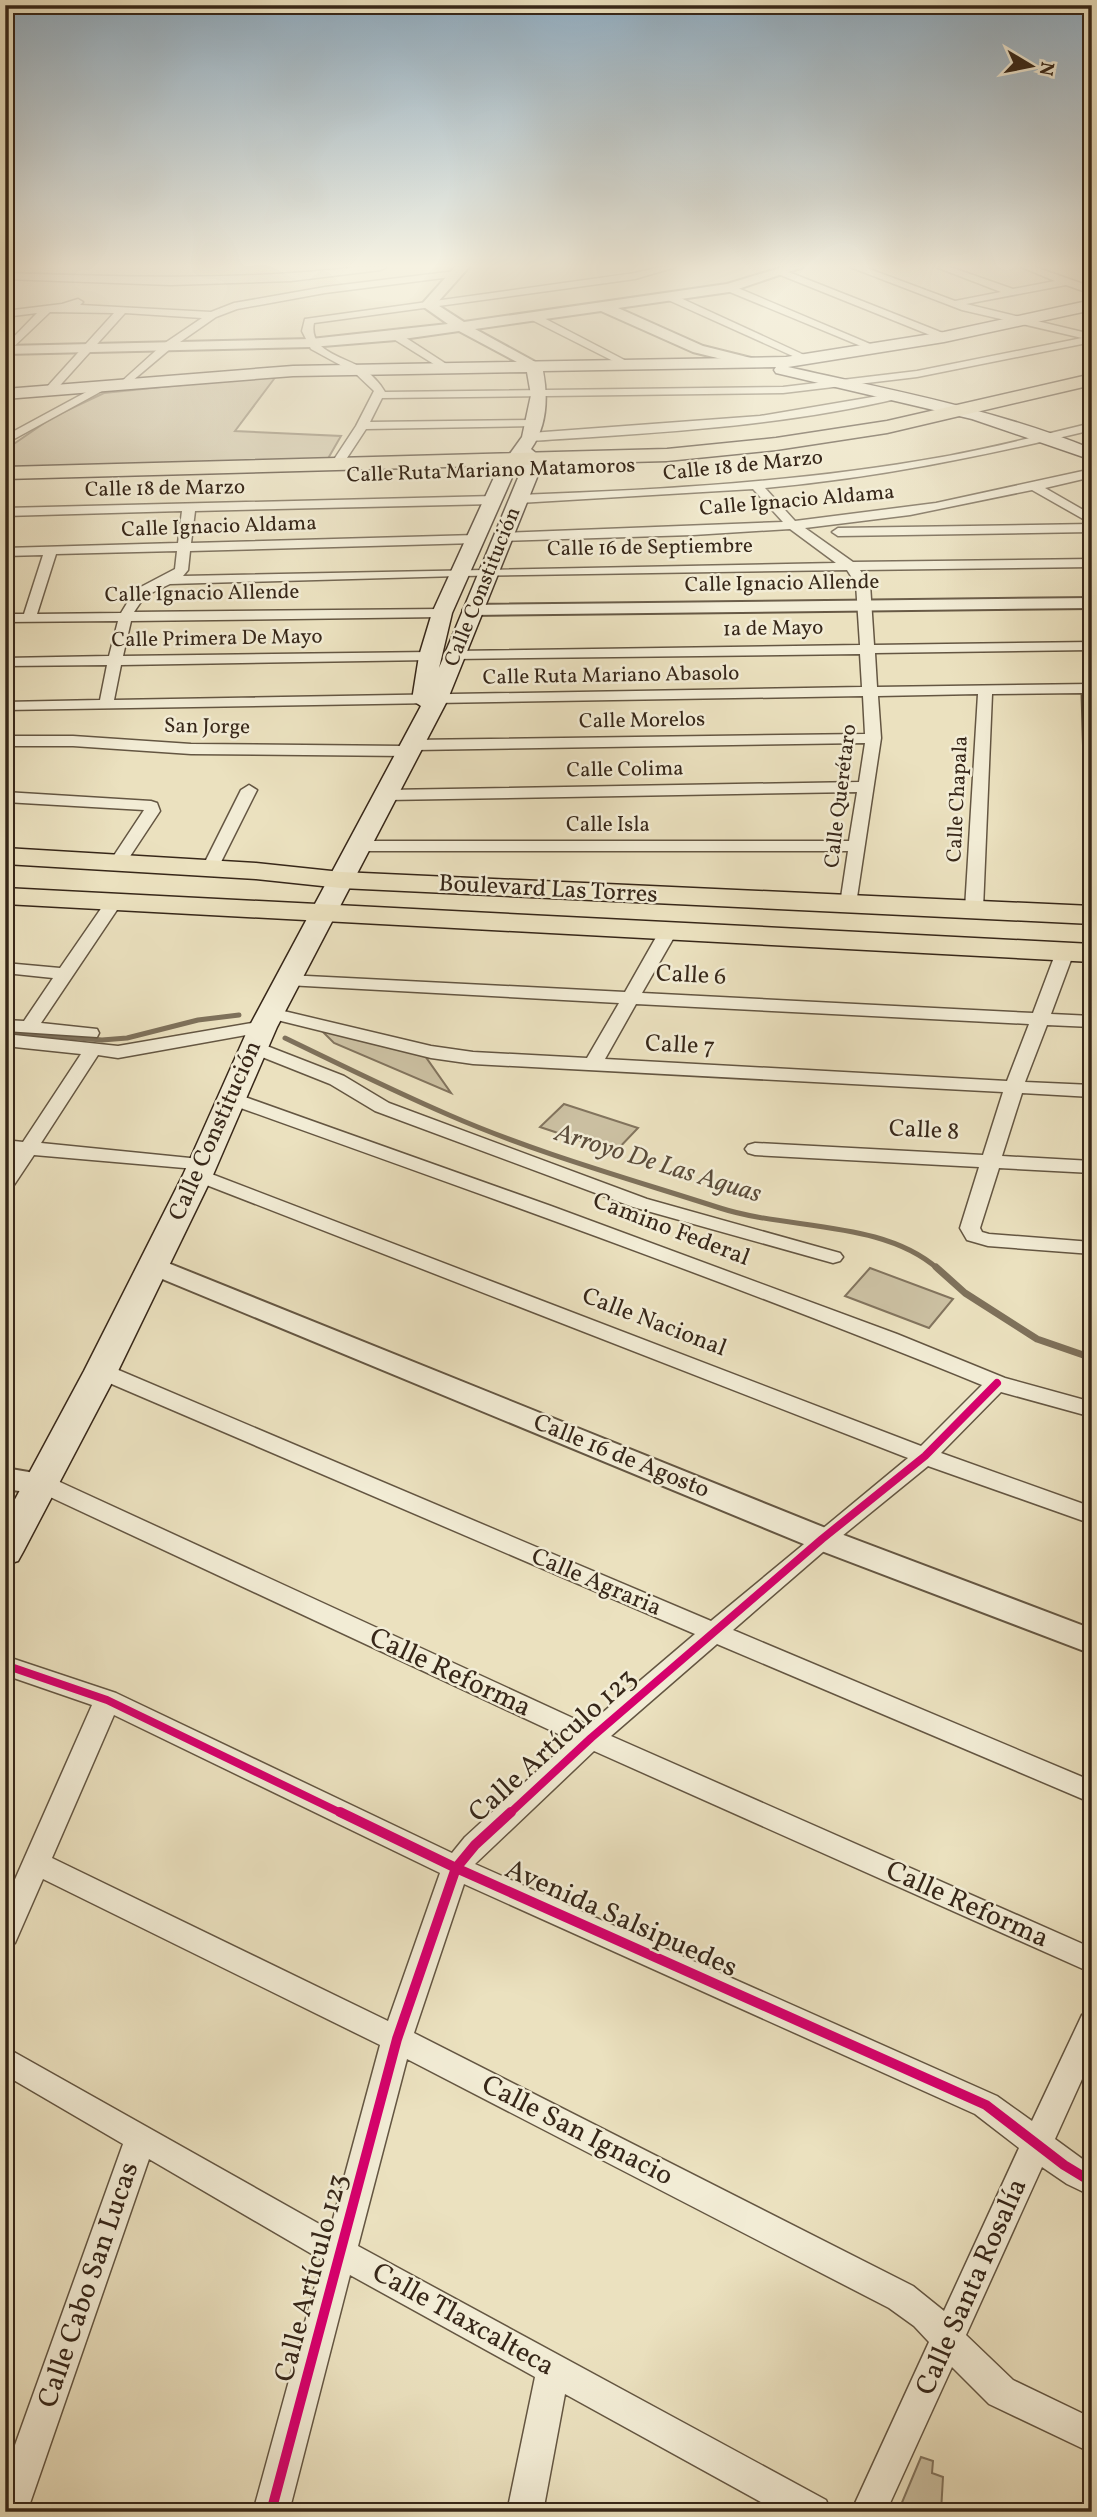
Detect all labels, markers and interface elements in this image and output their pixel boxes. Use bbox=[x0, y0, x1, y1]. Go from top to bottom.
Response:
north arrow bbox=[996, 32, 1066, 102]
text: N bbox=[1032, 60, 1060, 78]
street label: Calle 18 de Marzo bbox=[662, 443, 824, 489]
street label: Calle Ruta Mariano Matamoros bbox=[346, 451, 636, 491]
street label: Calle 18 de Marzo bbox=[85, 473, 245, 505]
street label: Calle Ignacio Aldama bbox=[698, 478, 896, 524]
street label: Calle Constitución bbox=[438, 503, 528, 671]
street label: Calle Ignacio Aldama bbox=[121, 509, 317, 545]
street label: Calle 16 de Septiembre bbox=[547, 532, 753, 564]
street label: Calle Ignacio Allende bbox=[684, 568, 880, 600]
street label: Calle Ignacio Allende bbox=[104, 578, 300, 610]
street label: 1a de Mayo bbox=[722, 614, 824, 644]
street label: Calle Primera De Mayo bbox=[111, 623, 323, 655]
street label: Calle Ruta Mariano Abasolo bbox=[482, 659, 740, 693]
street label: Calle Morelos bbox=[579, 705, 705, 737]
street label: San Jorge bbox=[164, 712, 250, 742]
street label: Calle Querétaro bbox=[818, 722, 864, 870]
street label: Calle Chapala bbox=[940, 735, 976, 863]
street label: Calle Colima bbox=[566, 754, 684, 786]
street label: Calle Isla bbox=[566, 811, 650, 840]
street label: Boulevard Las Torres bbox=[438, 867, 658, 913]
street label: Calle 6 bbox=[655, 957, 727, 995]
street label: Calle 7 bbox=[644, 1027, 716, 1065]
street label: Calle Constitución bbox=[161, 1036, 271, 1226]
street label: Calle 8 bbox=[888, 1112, 960, 1150]
water label: Arroyo De Las Aguas bbox=[549, 1115, 766, 1213]
street label: Camino Federal bbox=[588, 1184, 754, 1276]
street label: Calle Nacional bbox=[577, 1280, 731, 1366]
street label: Calle 16 de Agosto bbox=[528, 1406, 714, 1508]
street label: Calle Agraria bbox=[526, 1540, 666, 1626]
street label: Calle Reforma bbox=[363, 1618, 537, 1728]
street label: Calle Artículo 123 bbox=[460, 1660, 646, 1832]
street label: Avenida Salsipuedes bbox=[499, 1850, 743, 1988]
street label: Calle Reforma bbox=[879, 1852, 1055, 1958]
street label: Calle San Ignacio bbox=[474, 2066, 680, 2196]
street label: Calle Cabo San Lucas bbox=[29, 2157, 149, 2413]
street label: Calle Artículo 123 bbox=[265, 2170, 359, 2386]
street label: Calle Santa Rosalía bbox=[907, 2172, 1037, 2402]
street label: Calle Tlaxcalteca bbox=[365, 2254, 561, 2386]

